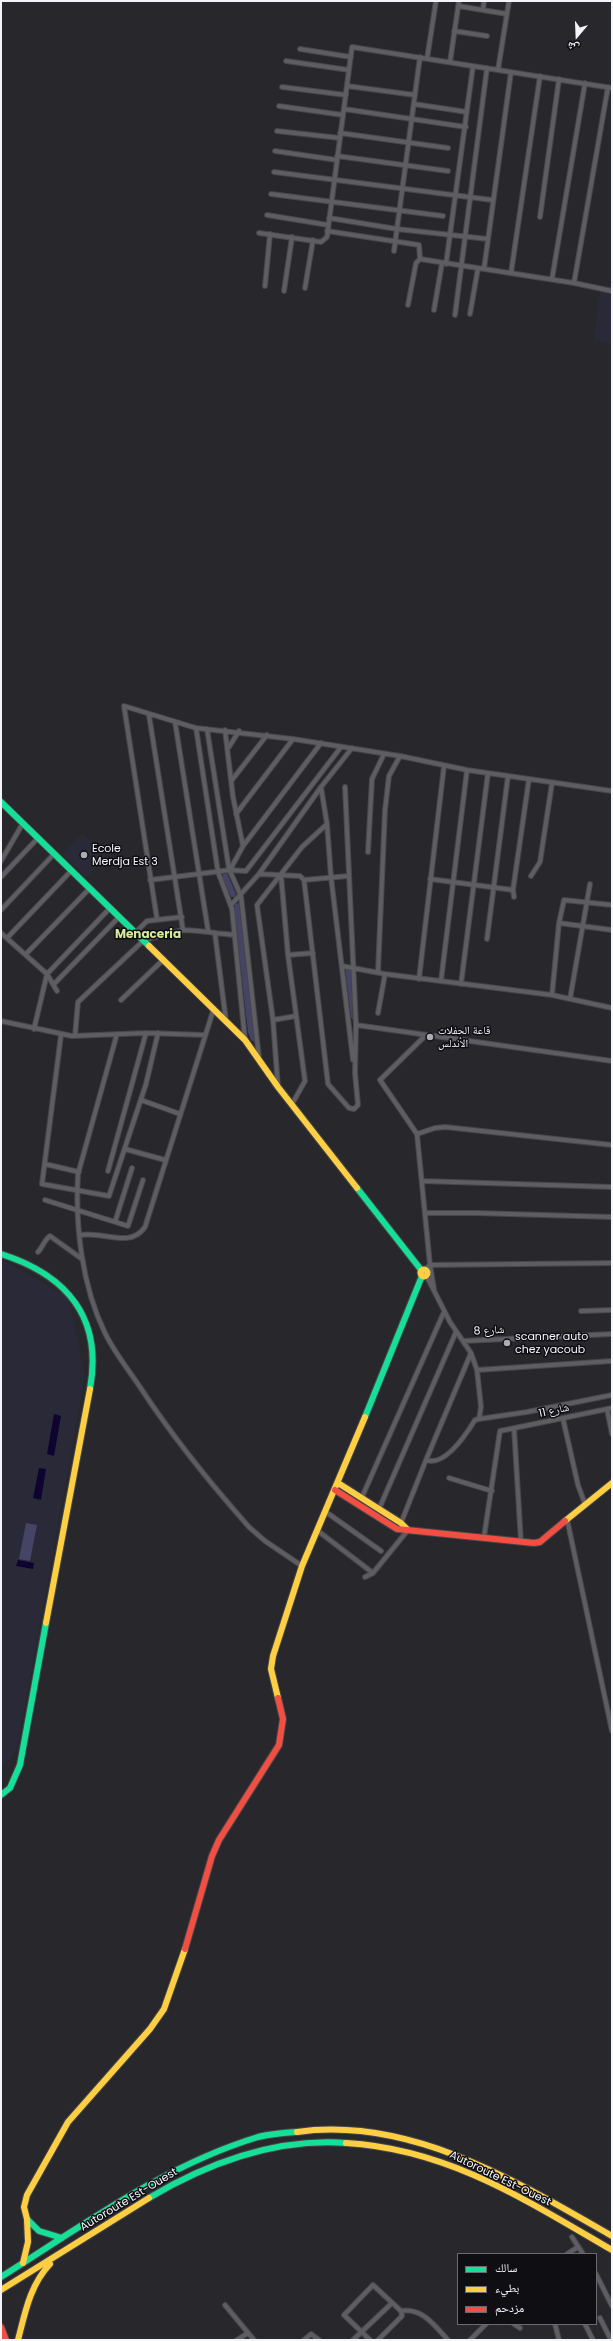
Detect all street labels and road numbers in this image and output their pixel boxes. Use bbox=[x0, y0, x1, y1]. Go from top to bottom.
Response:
street label: شارع 8 bbox=[473, 1324, 505, 1338]
street label: شارع 11 bbox=[538, 1401, 570, 1421]
street label: Autoroute Est-Ouest bbox=[447, 2149, 553, 2209]
street label: Autoroute Est-Ouest bbox=[78, 2166, 180, 2234]

